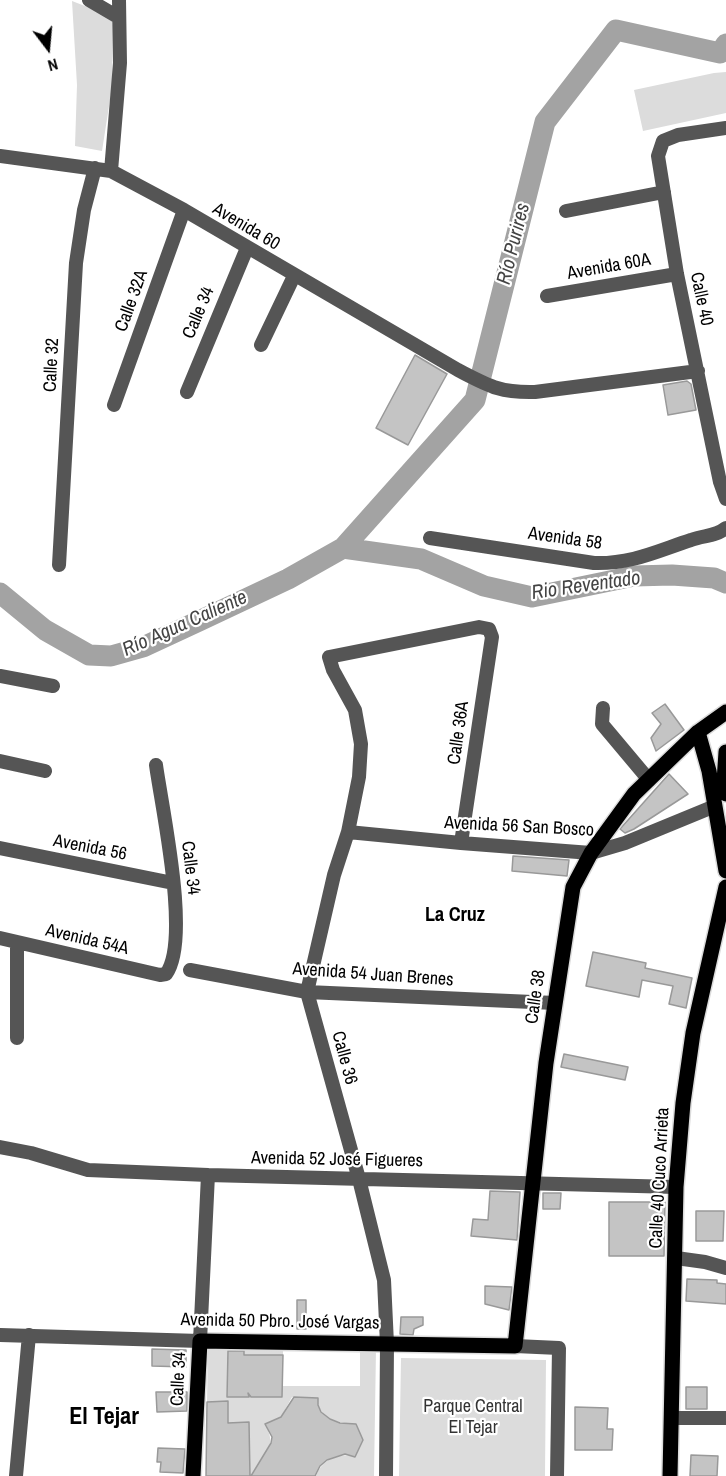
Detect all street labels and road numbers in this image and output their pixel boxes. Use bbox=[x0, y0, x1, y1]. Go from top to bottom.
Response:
street label: Avenida 60 bbox=[209, 199, 283, 255]
street label: Avenida 60A bbox=[566, 249, 652, 285]
street label: Calle 32A bbox=[111, 267, 153, 335]
street label: Calle 40 bbox=[685, 270, 717, 328]
street label: Calle 34 bbox=[178, 284, 220, 342]
street label: Calle 32 bbox=[40, 337, 64, 393]
street label: Avenida 58 bbox=[527, 523, 603, 555]
street label: Calle 36A bbox=[444, 700, 474, 766]
street label: Avenida 56 San Bosco bbox=[444, 812, 594, 842]
street label: Avenida 56 bbox=[51, 830, 129, 866]
street label: Calle 34 bbox=[176, 840, 204, 896]
street label: Avenida 54A bbox=[44, 920, 130, 960]
street label: Avenida 54 Juan Brenes bbox=[292, 959, 454, 991]
street label: Calle 38 bbox=[522, 969, 550, 1025]
street label: Calle 36 bbox=[327, 1029, 361, 1087]
street label: Calle 40 Cuco Arrieta bbox=[646, 1107, 674, 1249]
street label: Avenida 52 José Figueres bbox=[251, 1148, 423, 1172]
street label: Avenida 50 Pbro. José Vargas bbox=[180, 1309, 380, 1335]
street label: Calle 34 bbox=[167, 1351, 191, 1407]

